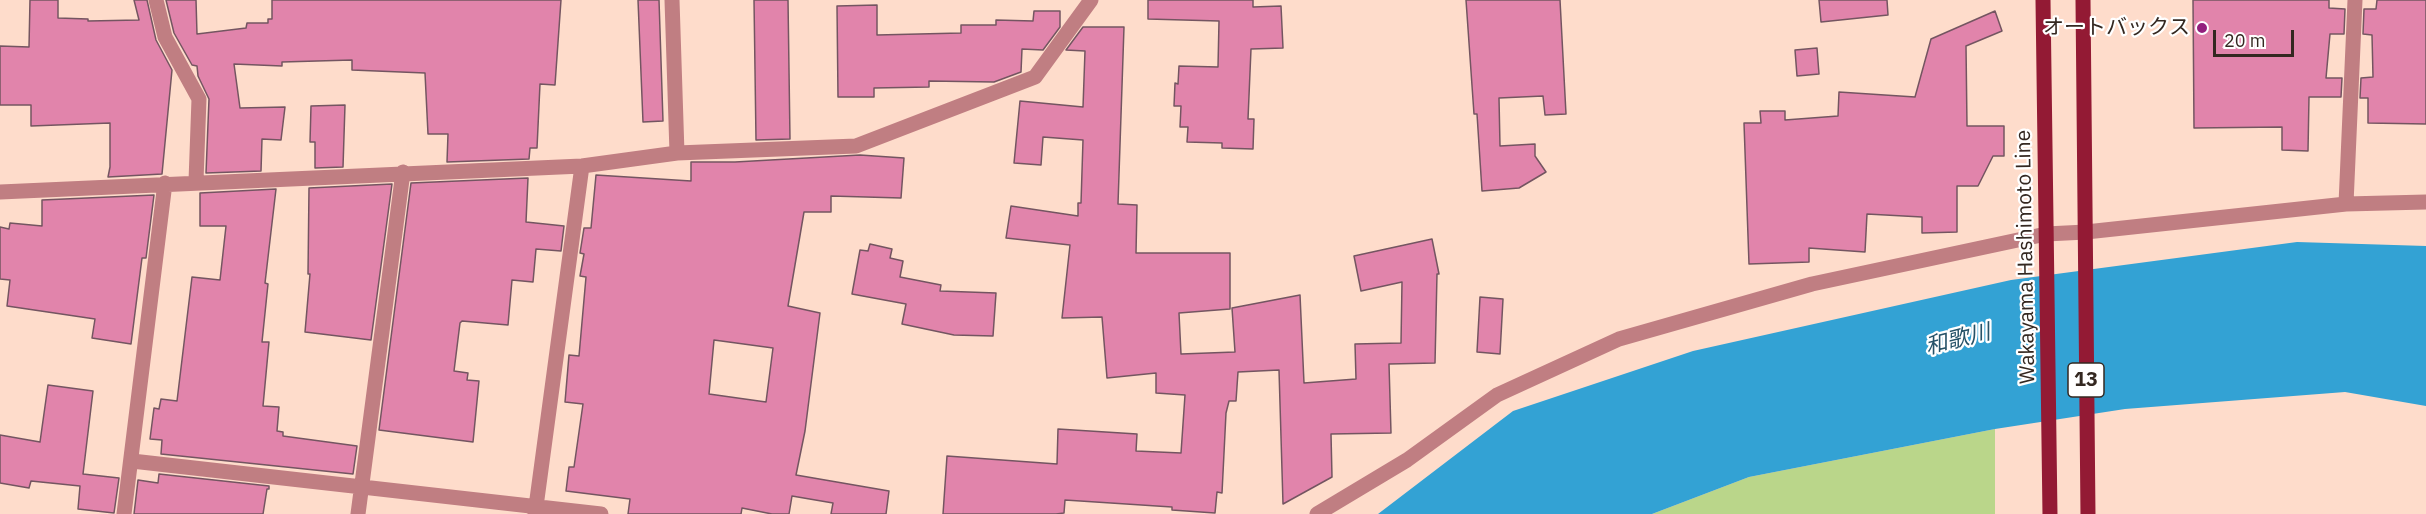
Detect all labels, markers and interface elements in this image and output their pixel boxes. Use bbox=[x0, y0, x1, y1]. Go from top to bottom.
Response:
place label: オートバックス bbox=[2043, 15, 2190, 41]
scale bar bbox=[2216, 18, 2297, 56]
marker: オートバックス bbox=[2195, 21, 2209, 35]
text: 20 m bbox=[2224, 29, 2266, 52]
street label: Wakayama Hashimoto Line bbox=[2011, 130, 2041, 384]
water label: 和歌川 bbox=[1923, 319, 1993, 361]
road number: 13 bbox=[2068, 363, 2104, 397]

